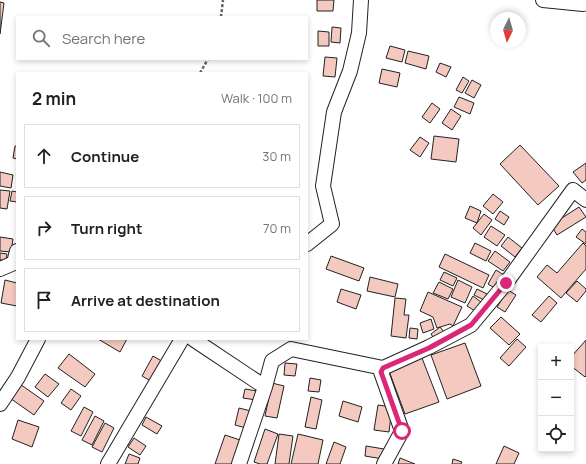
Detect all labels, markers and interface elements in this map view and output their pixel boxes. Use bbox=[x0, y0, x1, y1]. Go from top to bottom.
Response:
north arrow bbox=[490, 12, 526, 48]
search box bbox=[16, 16, 308, 60]
icon: search bbox=[30, 27, 52, 49]
text: Search here bbox=[62, 28, 145, 49]
text: 2 min bbox=[32, 87, 76, 110]
text: Walk · 100 m bbox=[221, 89, 292, 107]
icon: ahead bbox=[33, 145, 55, 167]
text: Continue bbox=[71, 146, 139, 167]
text: 30 m bbox=[262, 147, 291, 165]
icon: right bbox=[33, 217, 55, 239]
text: Turn right bbox=[71, 218, 142, 239]
text: 70 m bbox=[263, 219, 291, 237]
route end bbox=[497, 274, 515, 292]
icon: arrive bbox=[33, 289, 55, 311]
text: Arrive at destination bbox=[71, 290, 220, 311]
map controls bbox=[538, 344, 574, 452]
button: + bbox=[538, 344, 574, 380]
button: − bbox=[538, 380, 574, 416]
button: locate bbox=[538, 416, 574, 452]
route start bbox=[393, 422, 411, 440]

